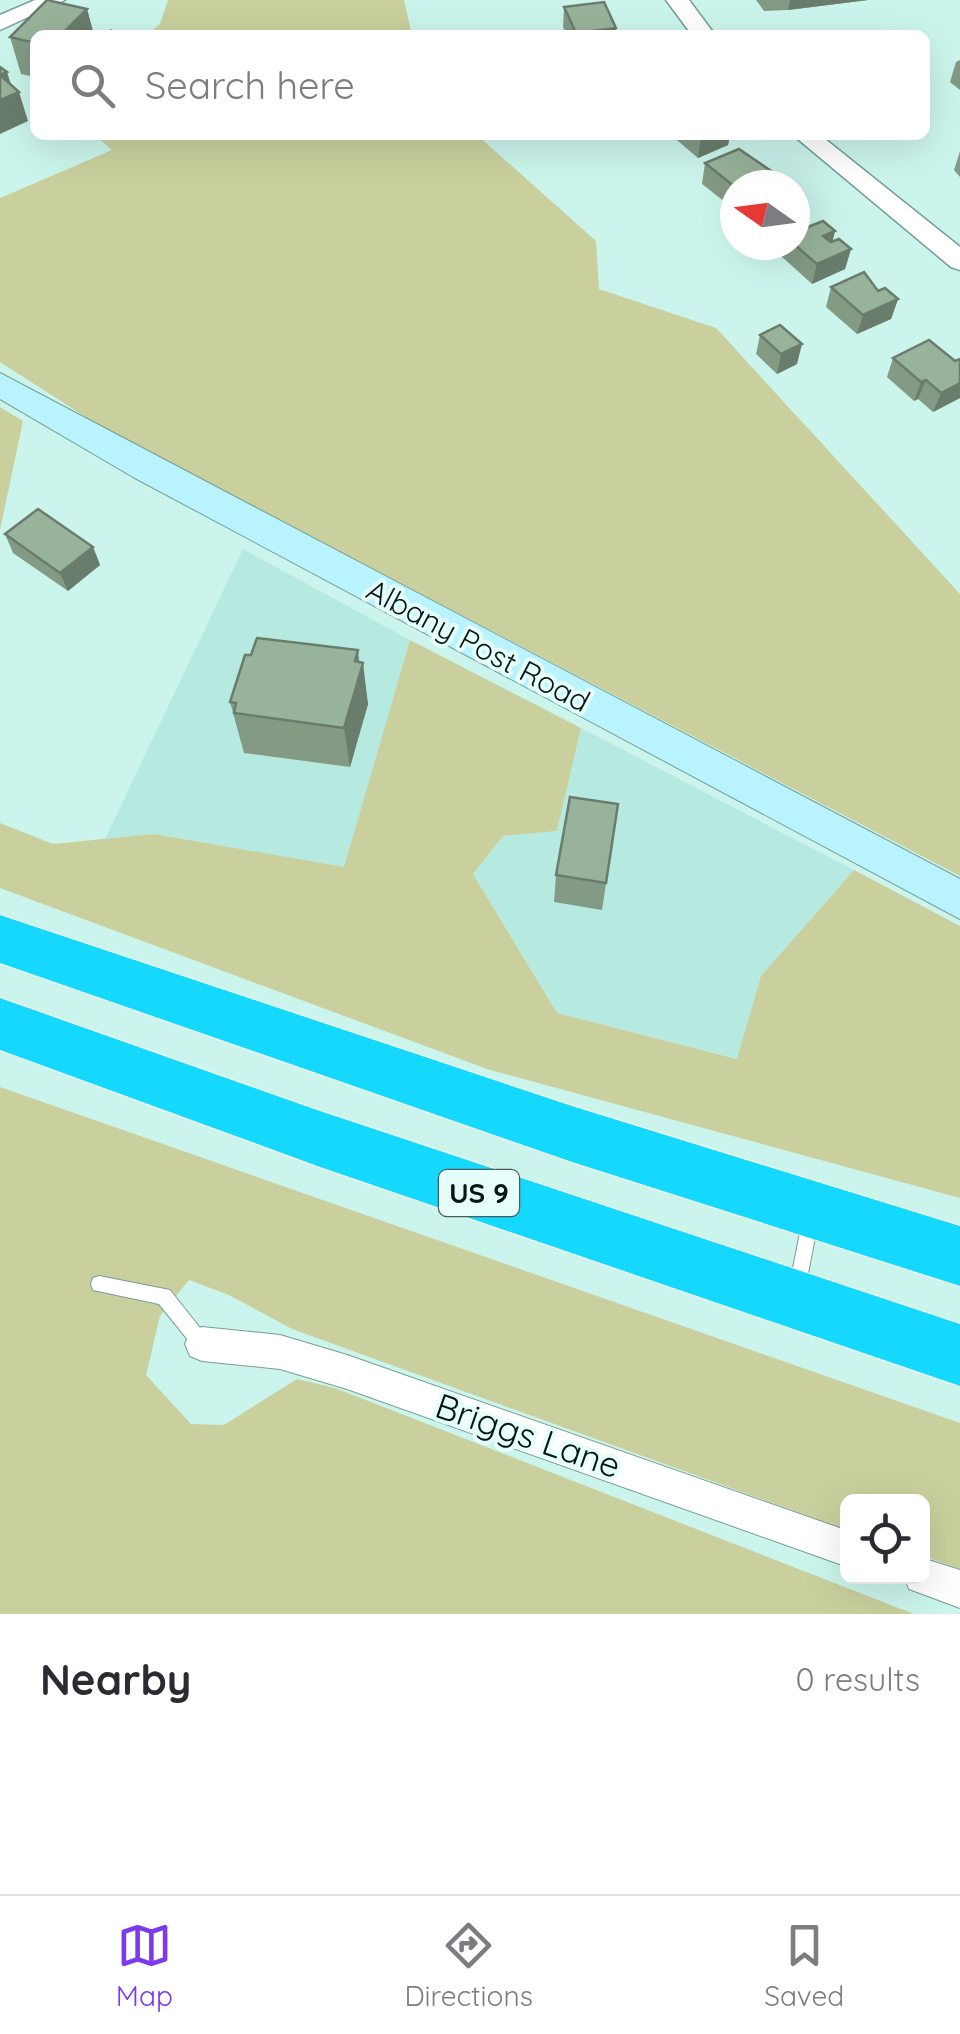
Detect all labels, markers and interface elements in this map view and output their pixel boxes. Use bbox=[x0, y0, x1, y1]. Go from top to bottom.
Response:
search box bbox=[30, 30, 930, 140]
icon: search bbox=[65, 58, 120, 113]
text: Search here bbox=[145, 61, 355, 109]
north arrow bbox=[720, 170, 810, 260]
street label: Albany Post Road bbox=[360, 570, 597, 720]
road number: US 9 bbox=[439, 1170, 519, 1216]
street label: Briggs Lane bbox=[430, 1383, 627, 1487]
map controls bbox=[840, 1494, 930, 1584]
button: locate bbox=[840, 1494, 930, 1584]
text: Nearby bbox=[40, 1653, 191, 1706]
text: 0 results bbox=[796, 1659, 920, 1699]
tab: Map bbox=[116, 1918, 173, 2013]
tab: Directions bbox=[404, 1918, 533, 2013]
tab: Saved bbox=[764, 1918, 844, 2013]

